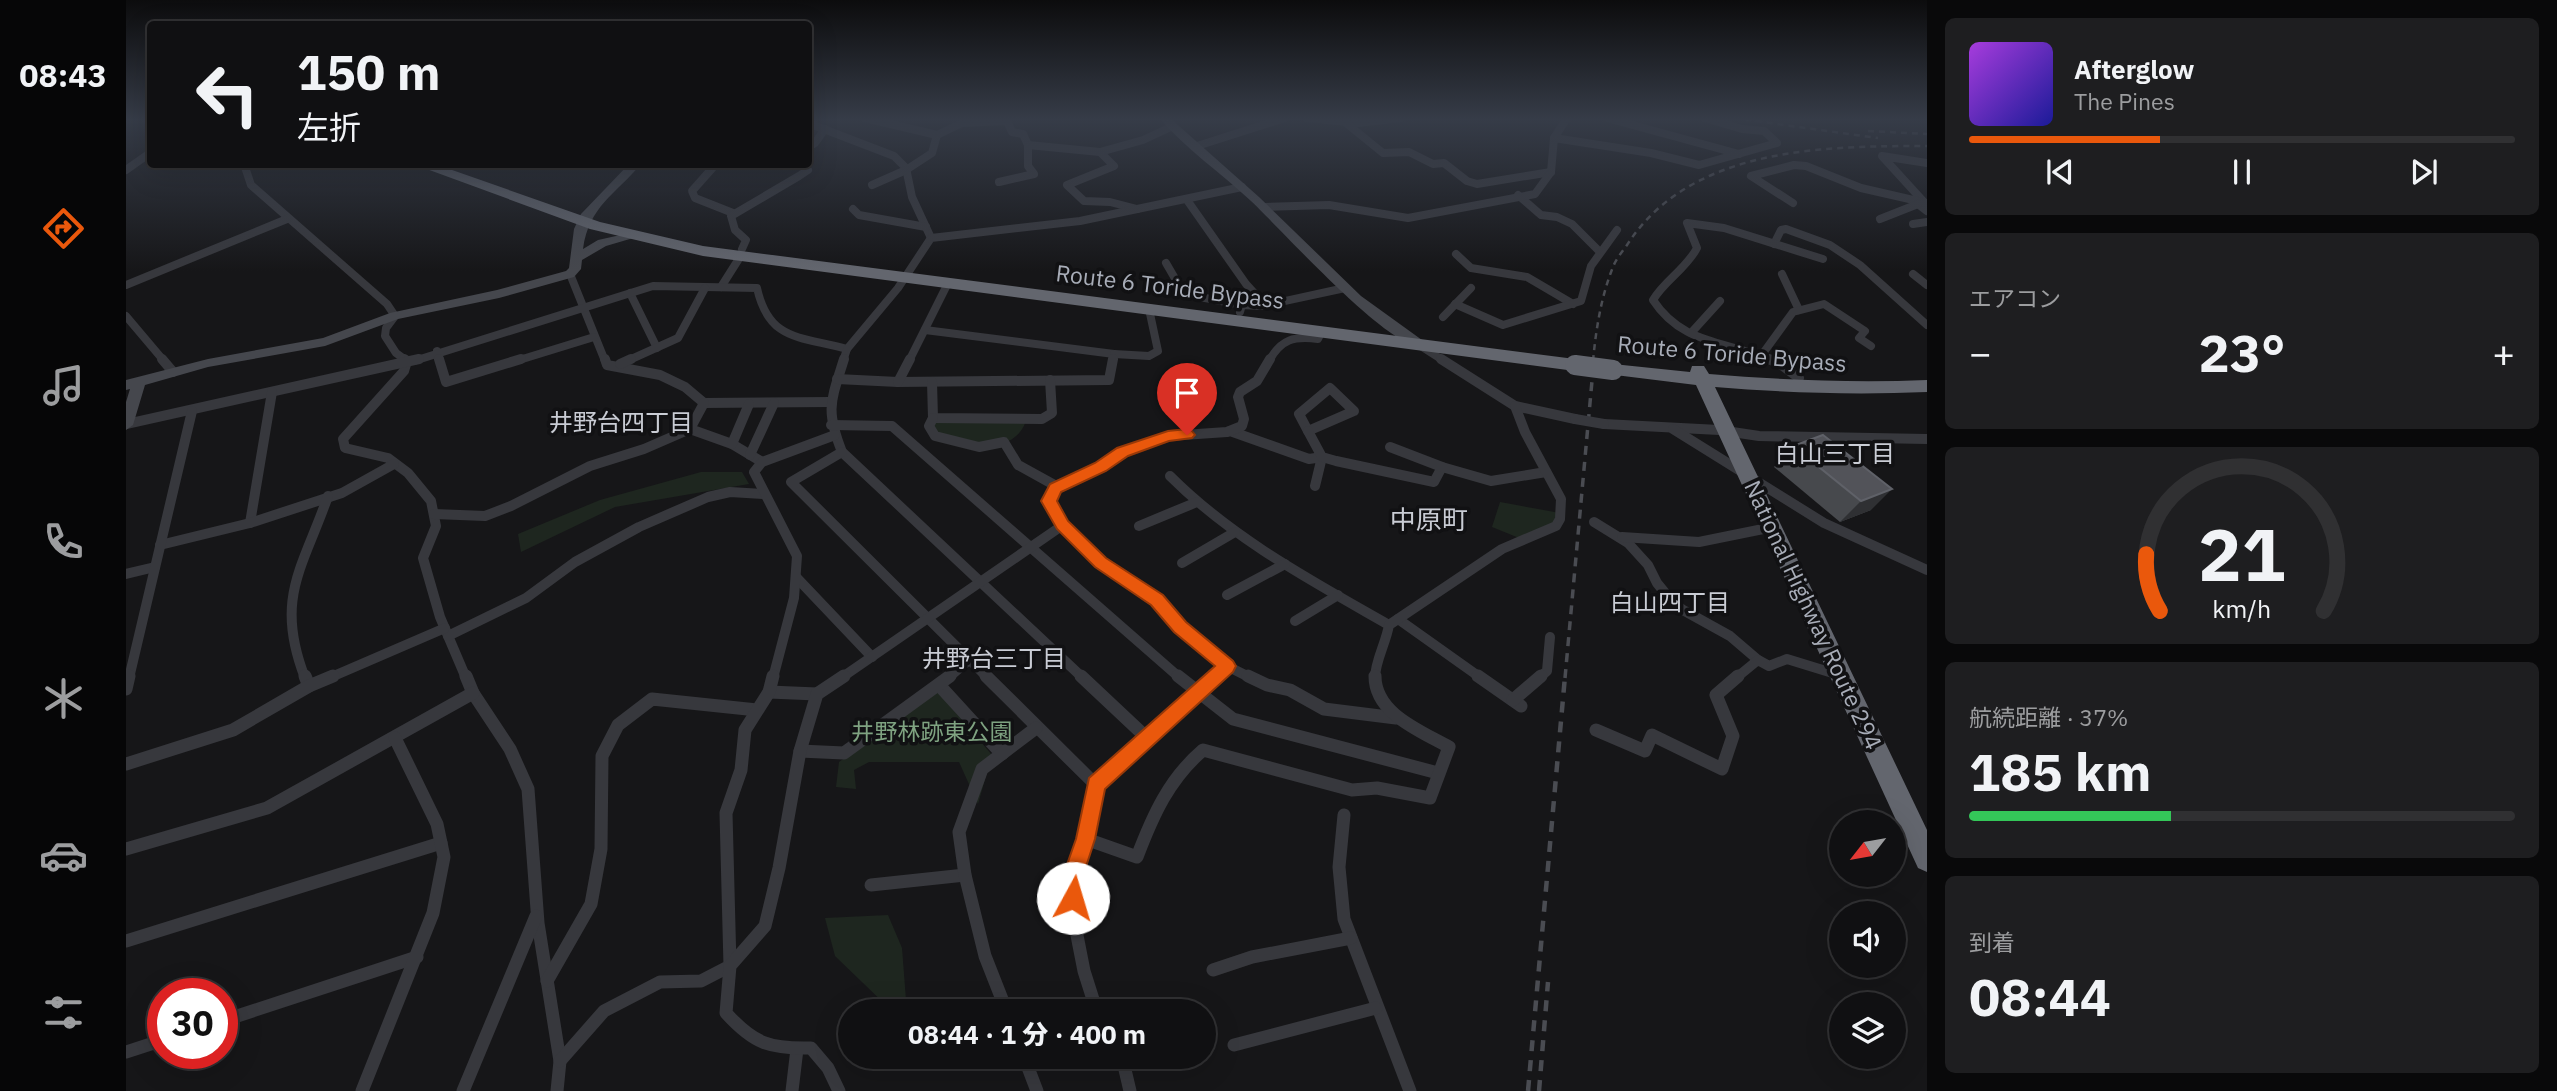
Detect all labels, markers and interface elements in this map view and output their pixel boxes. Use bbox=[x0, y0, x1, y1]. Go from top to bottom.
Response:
text: 150 m bbox=[297, 40, 441, 103]
icon: left bbox=[182, 49, 273, 140]
text: Afterglow bbox=[2074, 52, 2194, 86]
text: 08:43 bbox=[19, 54, 107, 96]
text: The Pines bbox=[2074, 86, 2175, 116]
text: 左折 bbox=[297, 106, 361, 148]
icon: previous bbox=[2041, 153, 2079, 191]
icon: pause bbox=[2223, 153, 2261, 191]
icon: next bbox=[2405, 153, 2443, 191]
icon: directions bbox=[39, 204, 88, 253]
street label: Route 6 Toride Bypass bbox=[1054, 257, 1286, 315]
text: エアコン bbox=[1969, 283, 2061, 313]
text: 23° bbox=[2199, 319, 2285, 386]
street label: Route 6 Toride Bypass bbox=[1616, 328, 1848, 378]
text: − bbox=[1969, 328, 1992, 377]
text: + bbox=[2492, 328, 2515, 377]
icon: music bbox=[39, 361, 88, 410]
pin bbox=[1157, 363, 1217, 435]
icon: arrive bbox=[1168, 374, 1206, 412]
district label: 井野台四丁目 bbox=[549, 406, 693, 438]
district label: 白山三丁目 bbox=[1775, 437, 1895, 469]
street label: National Highway Route 294 bbox=[1738, 475, 1890, 754]
district label: 中原町 bbox=[1390, 502, 1468, 536]
text: 21 bbox=[2198, 507, 2286, 602]
icon: phone bbox=[39, 517, 88, 566]
district label: 白山四丁目 bbox=[1610, 586, 1730, 618]
text: km/h bbox=[2213, 592, 2271, 625]
district label: 井野台三丁目 bbox=[922, 642, 1066, 674]
icon: climate bbox=[39, 674, 88, 723]
text: 航続距離 · 37% bbox=[1969, 702, 2128, 732]
park label: 井野林跡東公園 bbox=[852, 716, 1013, 746]
text: 185 km bbox=[1969, 738, 2151, 805]
north arrow bbox=[1829, 810, 1906, 887]
map controls bbox=[1829, 810, 1906, 1069]
icon: car bbox=[39, 831, 88, 880]
position arrow bbox=[1036, 861, 1110, 935]
button: sound bbox=[1829, 901, 1906, 978]
text: 到着 bbox=[1969, 927, 2015, 957]
text: 08:44 bbox=[1969, 963, 2111, 1030]
speed limit sign: 30 bbox=[147, 978, 238, 1069]
icon: filters bbox=[39, 988, 88, 1037]
button: layers bbox=[1829, 992, 1906, 1069]
text: 08:44 · 1 分 · 400 m bbox=[908, 1017, 1146, 1051]

